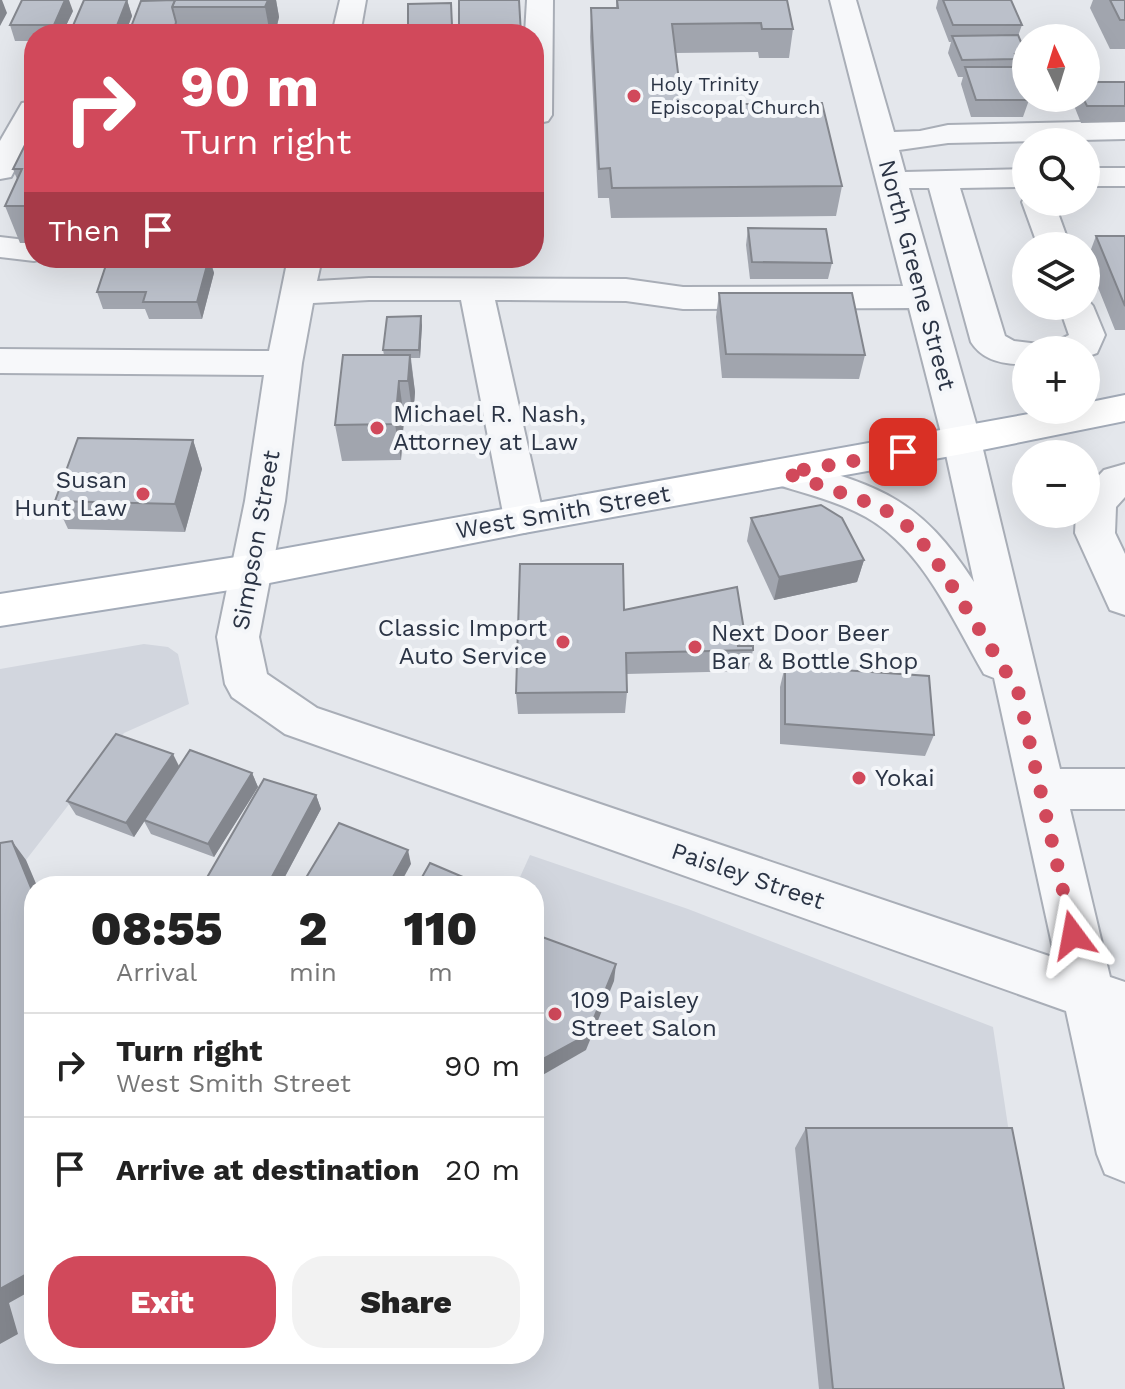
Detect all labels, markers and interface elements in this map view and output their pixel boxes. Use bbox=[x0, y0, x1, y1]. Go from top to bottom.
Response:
north arrow bbox=[1012, 24, 1100, 112]
map controls bbox=[1012, 24, 1100, 528]
text: 90 m bbox=[180, 54, 319, 120]
icon: right bbox=[48, 56, 152, 160]
place label: Holy Trinity Episcopal Church bbox=[650, 72, 820, 119]
marker: Holy Trinity Episcopal Church bbox=[625, 87, 643, 105]
text: Turn right bbox=[180, 121, 351, 163]
button: search bbox=[1012, 128, 1100, 216]
street label: North Greene Street bbox=[873, 157, 961, 393]
icon: arrive bbox=[136, 208, 180, 252]
text: Then bbox=[48, 213, 120, 248]
button: layers bbox=[1012, 232, 1100, 320]
button: + bbox=[1012, 336, 1100, 424]
place label: Michael R. Nash, Attorney at Law bbox=[393, 400, 586, 456]
pin bbox=[869, 418, 937, 486]
marker: Michael R. Nash, Attorney at Law bbox=[368, 419, 386, 437]
icon: arrive bbox=[881, 430, 925, 474]
button: − bbox=[1012, 440, 1100, 528]
street label: Simpson Street bbox=[226, 448, 286, 632]
place label: Susan Hunt Law bbox=[14, 466, 127, 522]
street label: West Smith Street bbox=[454, 479, 672, 545]
marker: Susan Hunt Law bbox=[134, 485, 152, 503]
place label: Classic Import Auto Service bbox=[378, 614, 547, 670]
place label: Next Door Beer Bar & Bottle Shop bbox=[711, 619, 918, 675]
marker: Classic Import Auto Service bbox=[554, 633, 572, 651]
marker: Next Door Beer Bar & Bottle Shop bbox=[686, 638, 704, 656]
place label: Yokai bbox=[875, 764, 935, 792]
marker: Yokai bbox=[850, 769, 868, 787]
street label: Paisley Street bbox=[668, 837, 828, 915]
position arrow bbox=[1031, 893, 1115, 977]
text: 08:55 bbox=[91, 900, 223, 957]
text: 2 bbox=[299, 900, 327, 957]
text: 110 bbox=[403, 900, 477, 957]
text: Arrival bbox=[116, 957, 197, 987]
text: min bbox=[289, 957, 337, 987]
text: m bbox=[428, 957, 453, 987]
place label: 109 Paisley Street Salon bbox=[571, 986, 717, 1042]
marker: 109 Paisley Street Salon bbox=[546, 1005, 564, 1023]
text: Turn right bbox=[116, 1033, 262, 1068]
icon: right bbox=[48, 1043, 92, 1087]
text: 90 m bbox=[444, 1048, 520, 1083]
text: West Smith Street bbox=[116, 1068, 351, 1098]
icon: arrive bbox=[48, 1147, 92, 1191]
text: Arrive at destination bbox=[116, 1152, 420, 1187]
text: 20 m bbox=[445, 1152, 520, 1187]
button: Exit bbox=[48, 1256, 276, 1348]
button: Share bbox=[292, 1256, 520, 1348]

